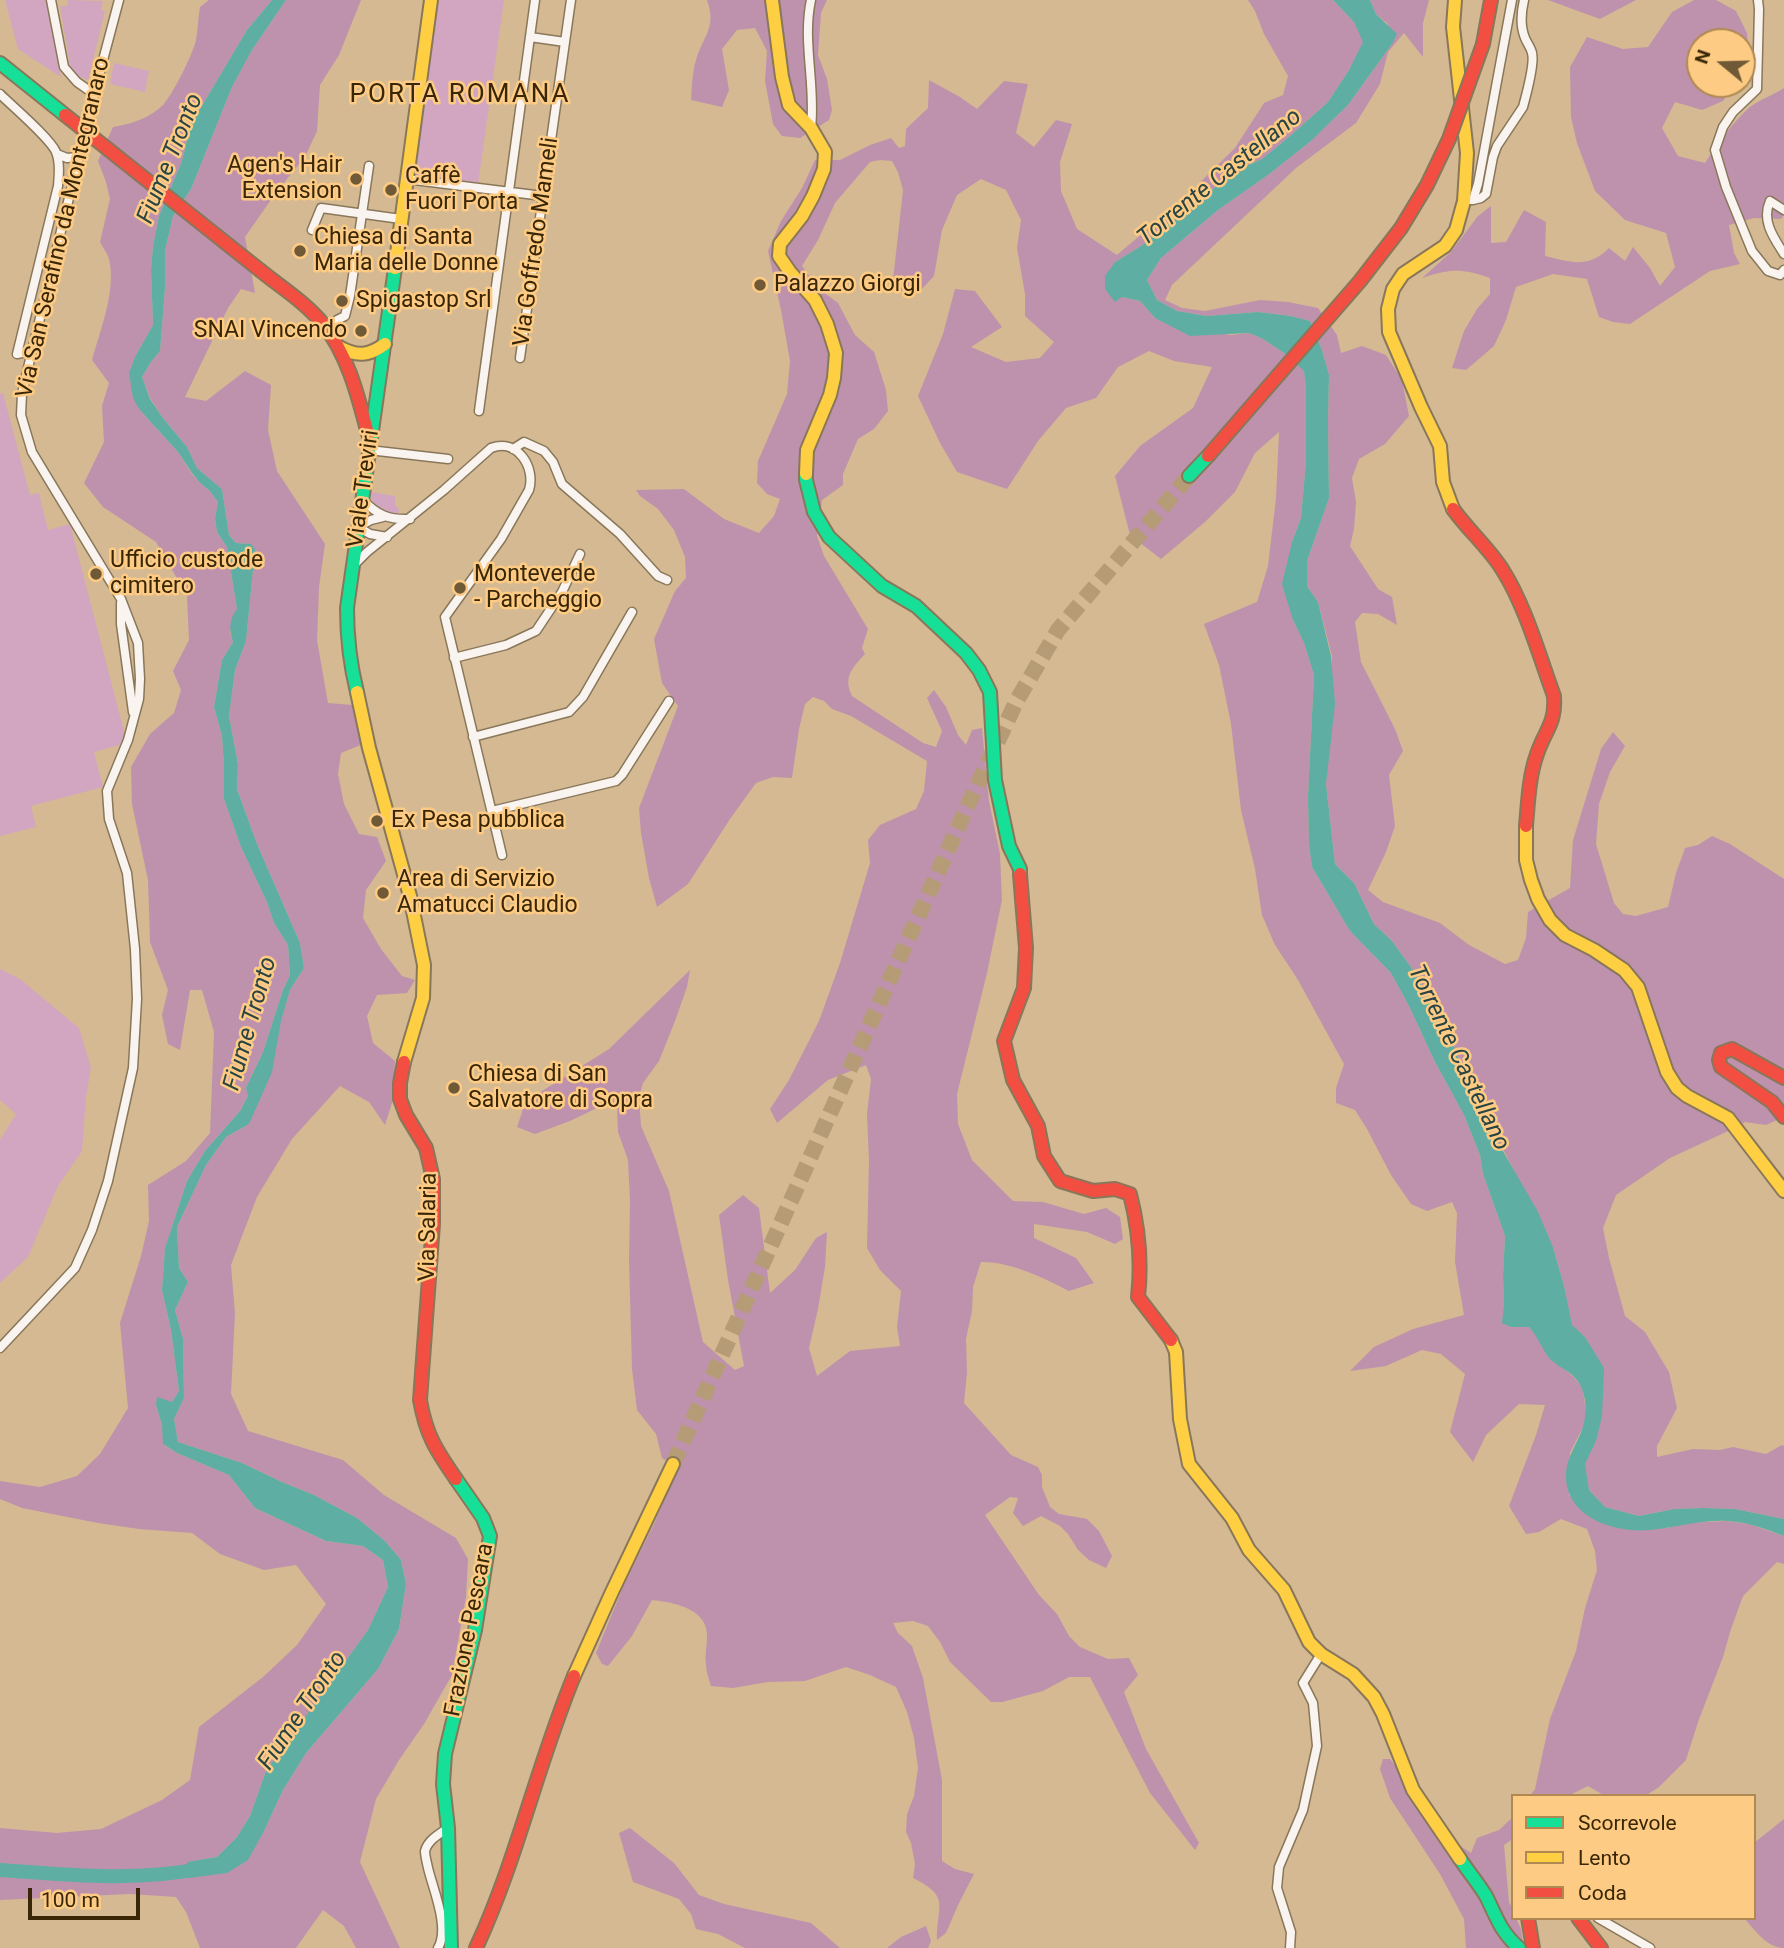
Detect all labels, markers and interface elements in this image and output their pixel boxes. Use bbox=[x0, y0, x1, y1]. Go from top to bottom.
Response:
north arrow bbox=[1686, 28, 1756, 98]
text: N bbox=[1690, 47, 1716, 67]
street label: Via San Serafino da Montegranaro bbox=[11, 55, 117, 401]
district label: PORTA ROMANA bbox=[351, 79, 569, 111]
water label: Fiume Tronto bbox=[132, 90, 210, 228]
water label: Torrente Castellano bbox=[1132, 103, 1308, 253]
street label: Via Goffredo Mameli bbox=[509, 136, 565, 348]
place label: Agen's Hair Extension bbox=[227, 152, 342, 206]
place label: Caffè Fuori Porta bbox=[405, 163, 518, 217]
marker: Agen's Hair Extension bbox=[348, 171, 364, 187]
marker: Caffè Fuori Porta bbox=[383, 182, 399, 198]
place label: Chiesa di Santa Maria delle Donne bbox=[314, 224, 498, 278]
marker: Chiesa di Santa Maria delle Donne bbox=[292, 243, 308, 259]
place label: Palazzo Giorgi bbox=[774, 271, 921, 299]
marker: Palazzo Giorgi bbox=[752, 277, 768, 293]
place label: Spigastop Srl bbox=[356, 287, 492, 315]
marker: Spigastop Srl bbox=[334, 293, 350, 309]
place label: SNAI Vincendo bbox=[194, 317, 347, 345]
marker: SNAI Vincendo bbox=[353, 323, 369, 339]
street label: Viale Treviri bbox=[342, 428, 386, 550]
place label: Ufficio custode cimitero bbox=[110, 547, 263, 601]
place label: Monteverde - Parcheggio bbox=[474, 561, 602, 615]
marker: Ufficio custode cimitero bbox=[88, 566, 104, 582]
marker: Monteverde - Parcheggio bbox=[452, 580, 468, 596]
place label: Ex Pesa pubblica bbox=[391, 807, 565, 835]
marker: Ex Pesa pubblica bbox=[369, 813, 385, 829]
place label: Area di Servizio Amatucci Claudio bbox=[397, 866, 578, 920]
marker: Area di Servizio Amatucci Claudio bbox=[375, 885, 391, 901]
water label: Fiume Tronto bbox=[218, 954, 284, 1094]
water label: Torrente Castellano bbox=[1401, 961, 1515, 1155]
place label: Chiesa di San Salvatore di Sopra bbox=[468, 1061, 653, 1115]
marker: Chiesa di San Salvatore di Sopra bbox=[446, 1080, 462, 1096]
street label: Via Salaria bbox=[414, 1172, 444, 1282]
street label: Frazione Pescara bbox=[440, 1541, 500, 1719]
water label: Fiume Tronto bbox=[253, 1646, 353, 1776]
legend bbox=[1511, 1794, 1756, 1920]
text: Scorrevole bbox=[1578, 1811, 1677, 1835]
text: Lento bbox=[1578, 1846, 1631, 1870]
scale bar bbox=[32, 1874, 144, 1918]
text: Coda bbox=[1578, 1881, 1627, 1905]
text: 100 m bbox=[41, 1888, 100, 1912]

